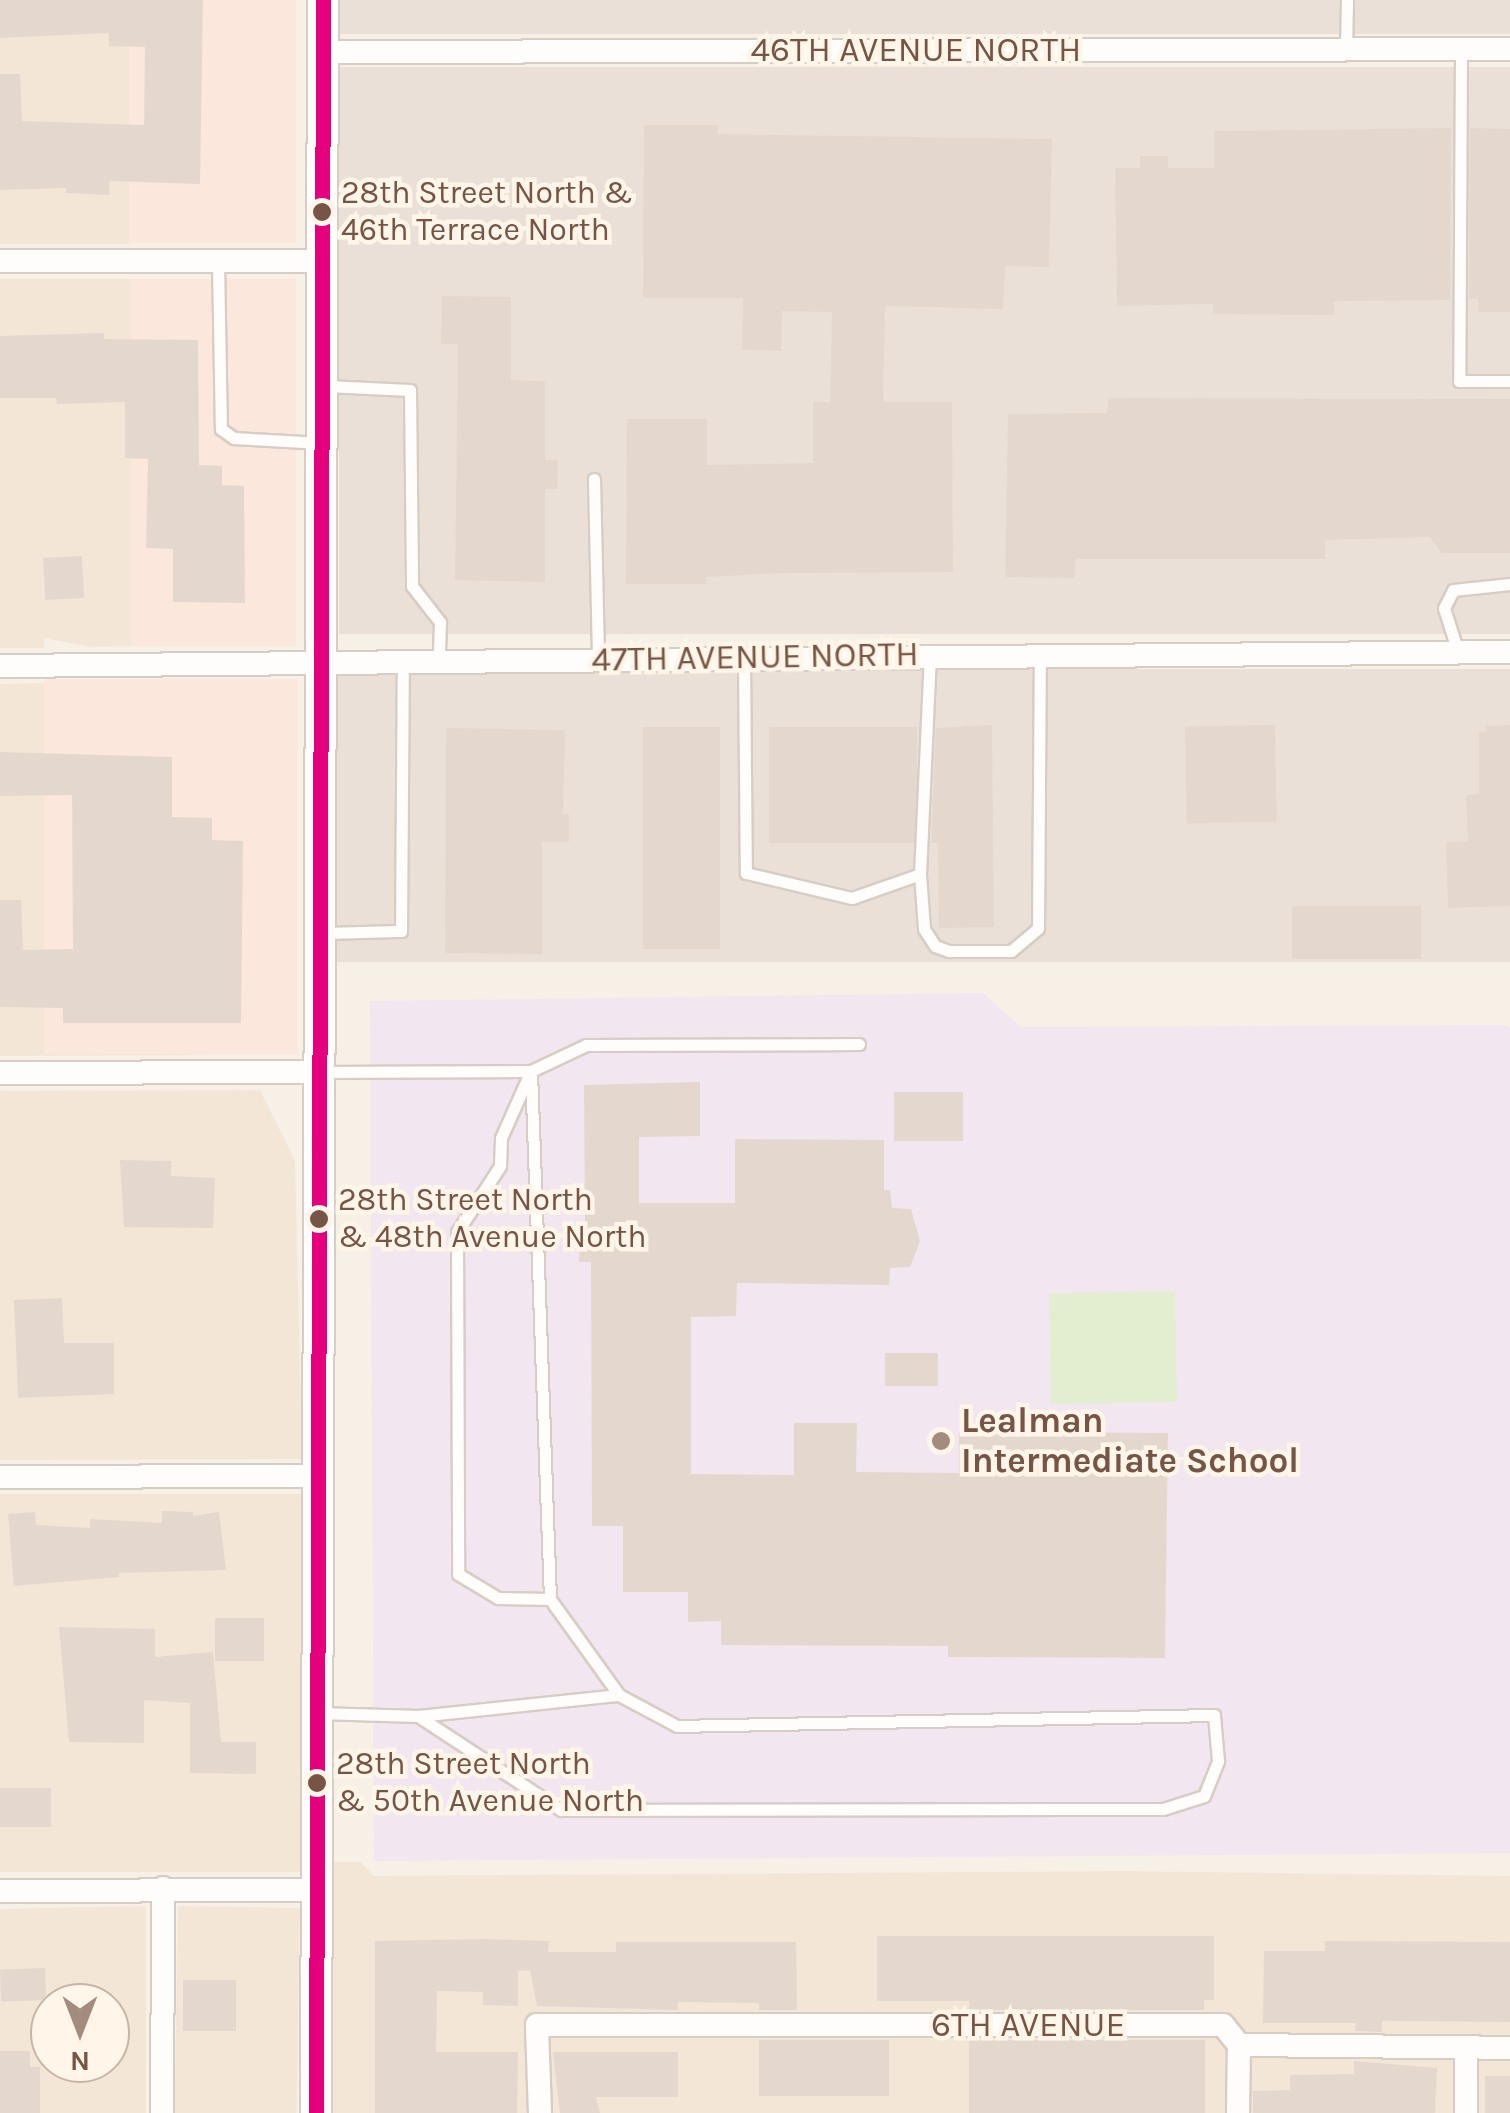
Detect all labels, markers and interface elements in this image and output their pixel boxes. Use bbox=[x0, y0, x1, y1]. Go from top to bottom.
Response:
street label: 46TH AVENUE NORTH bbox=[751, 29, 1081, 71]
place label: 28th Street North & 46th Terrace North bbox=[341, 175, 633, 250]
marker: 28th Street North & 46th Terrace North bbox=[312, 202, 332, 222]
street label: 47TH AVENUE NORTH bbox=[591, 633, 919, 681]
place label: 28th Street North & 48th Avenue North bbox=[338, 1182, 647, 1257]
marker: 28th Street North & 48th Avenue North bbox=[309, 1209, 329, 1229]
place label: Lealman Intermediate School bbox=[961, 1400, 1299, 1482]
marker: Lealman Intermediate School bbox=[930, 1430, 952, 1452]
place label: 28th Street North & 50th Avenue North bbox=[336, 1746, 644, 1821]
marker: 28th Street North & 50th Avenue North bbox=[307, 1773, 327, 1793]
north arrow bbox=[30, 1983, 130, 2083]
street label: 6TH AVENUE bbox=[931, 2004, 1125, 2046]
text: N bbox=[70, 2045, 90, 2078]

